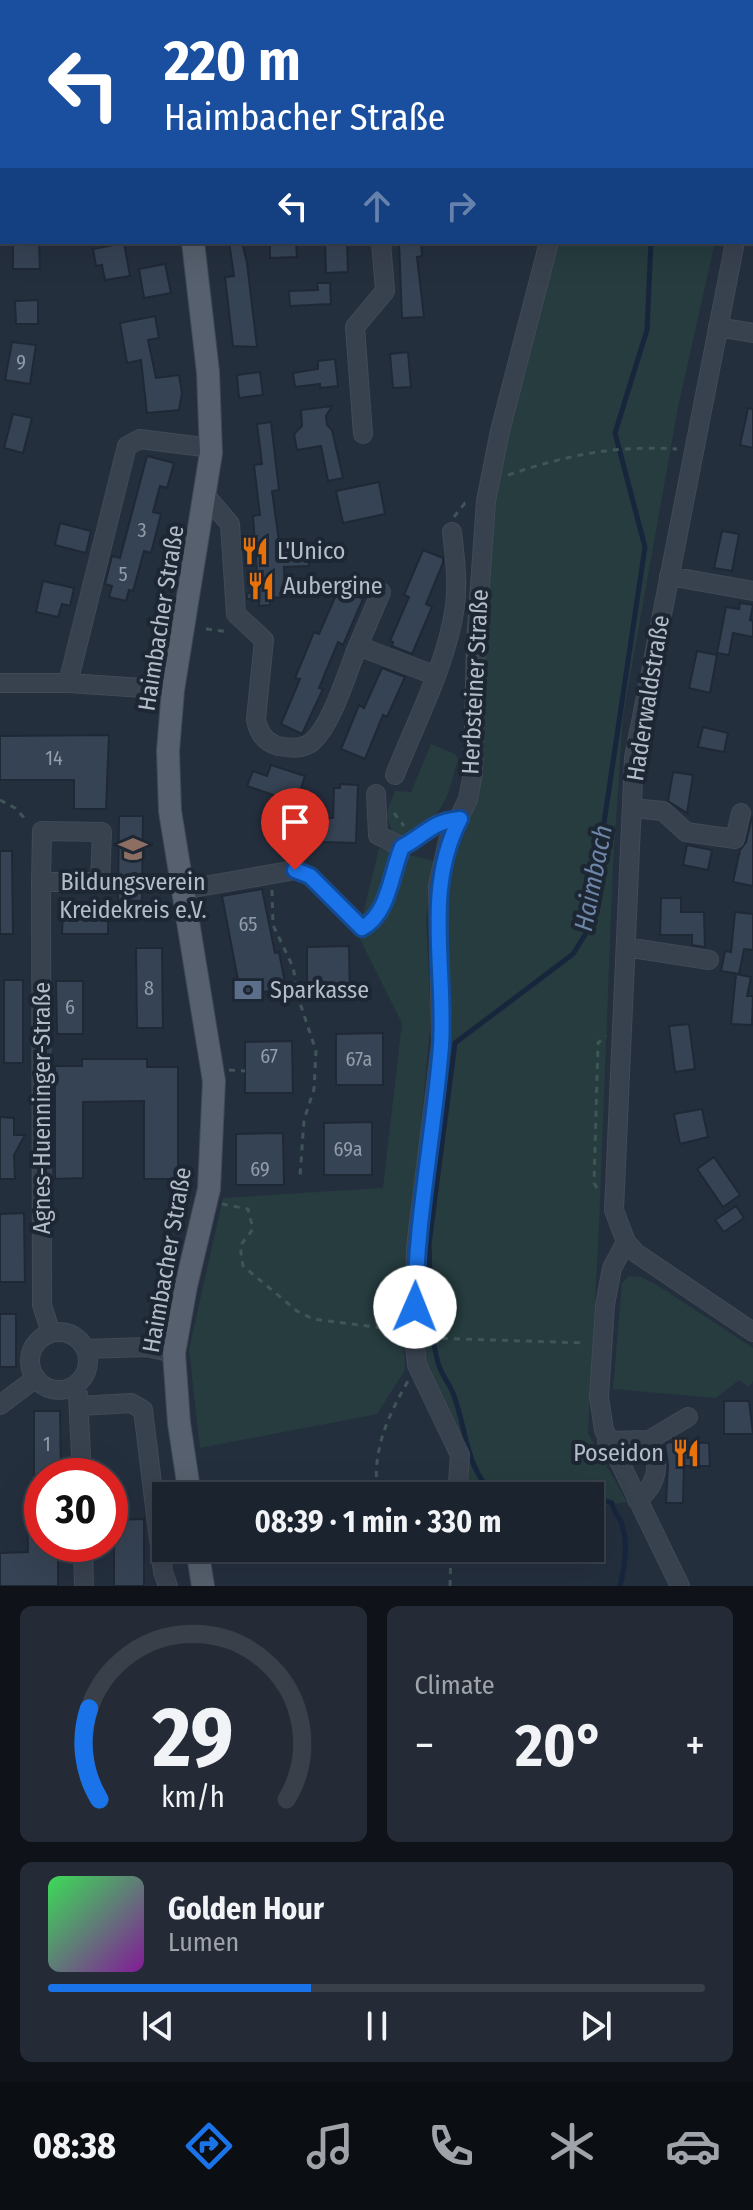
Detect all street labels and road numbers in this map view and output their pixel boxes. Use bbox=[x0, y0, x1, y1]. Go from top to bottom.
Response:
street label: Haimbacher Straße bbox=[132, 523, 190, 713]
street label: Herbsteiner Straße bbox=[456, 589, 494, 775]
street label: Haderwaldstraße bbox=[621, 613, 675, 783]
street label: Agnes-Huenninger-Straße bbox=[28, 982, 56, 1234]
street label: Haimbacher Straße bbox=[137, 1165, 197, 1355]

